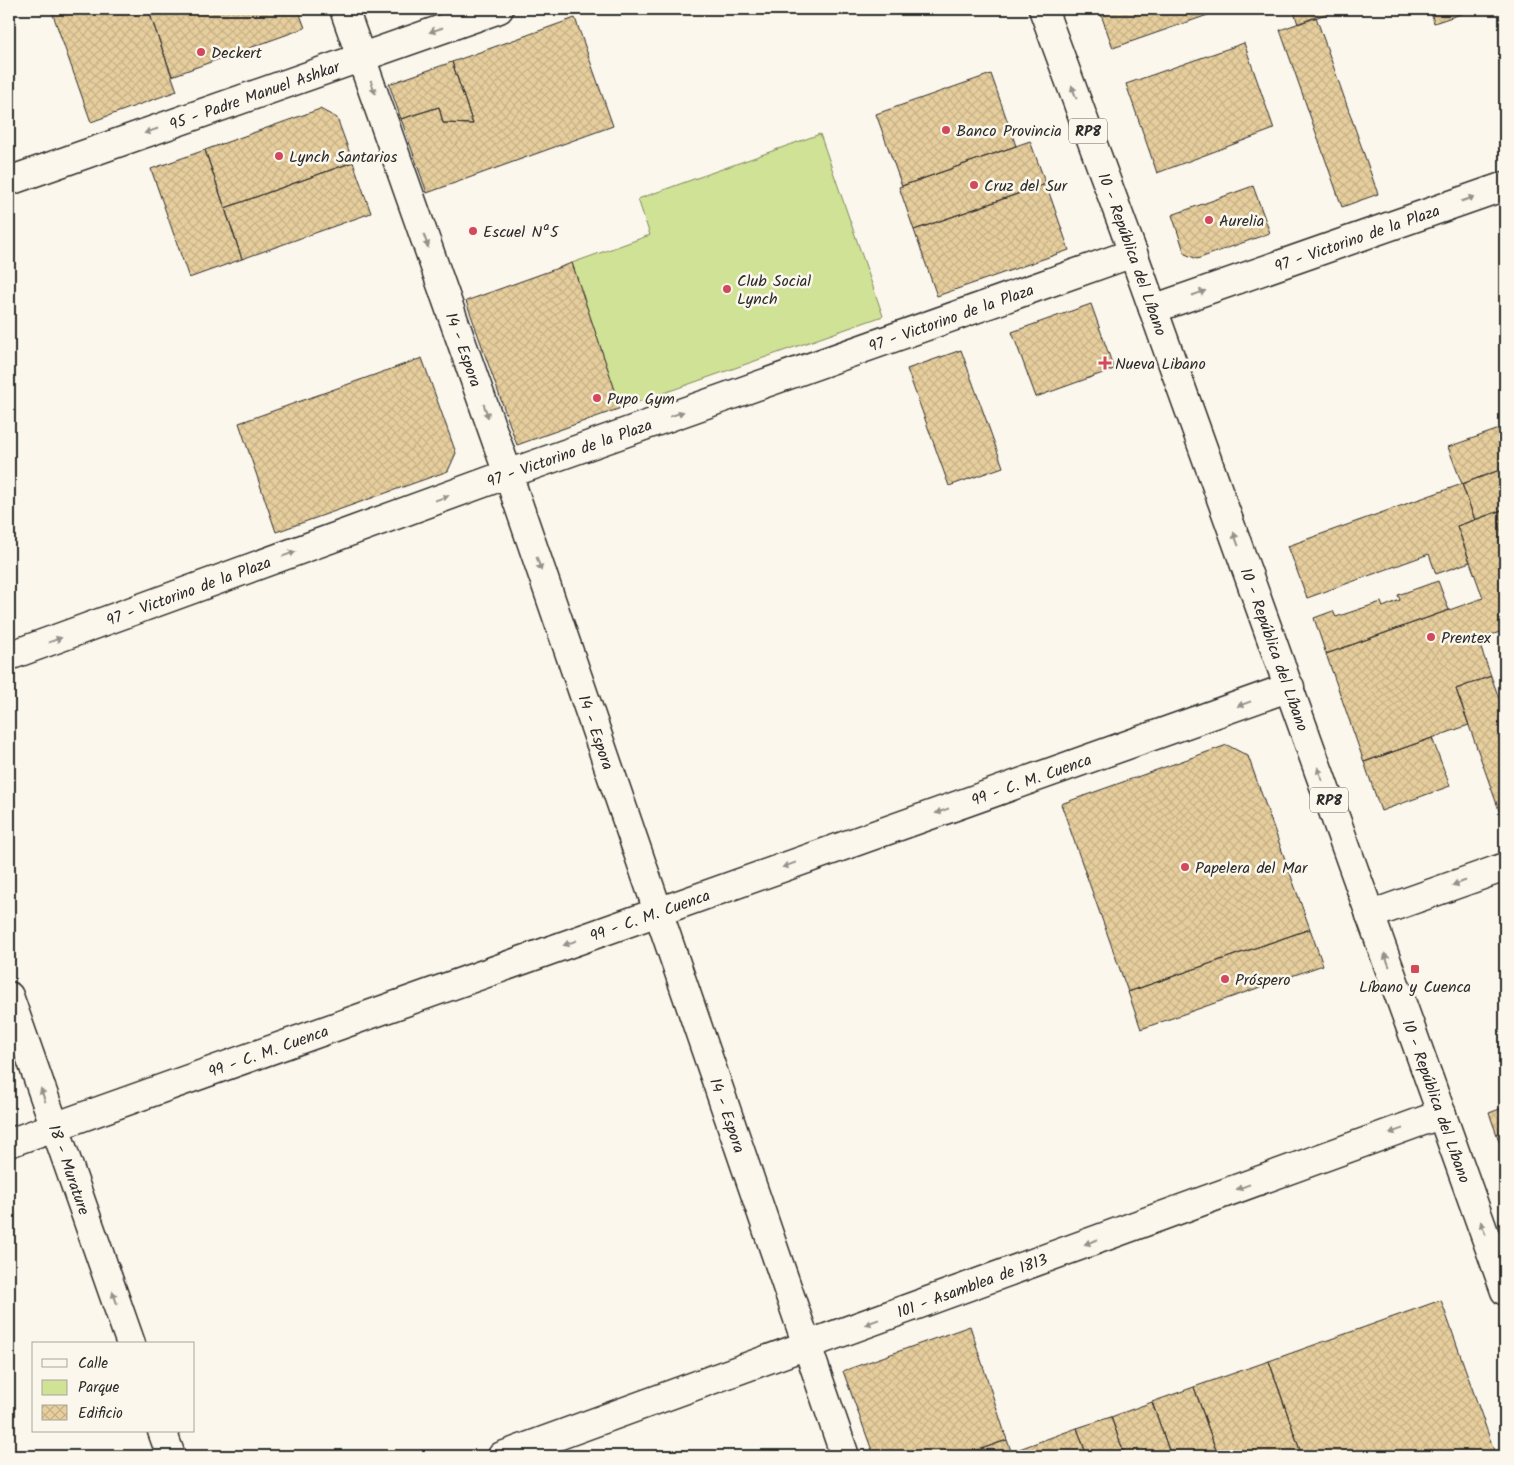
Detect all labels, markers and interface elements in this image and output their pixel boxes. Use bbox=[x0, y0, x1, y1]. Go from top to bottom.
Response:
one-way arrow bbox=[429, 27, 444, 35]
place label: Deckert bbox=[211, 41, 263, 66]
marker: Deckert bbox=[195, 46, 207, 58]
street label: 95 - Padre Manuel Ashkar bbox=[166, 54, 345, 138]
one-way arrow bbox=[369, 80, 377, 95]
one-way arrow bbox=[1070, 84, 1078, 99]
road number: RP8 bbox=[1069, 118, 1107, 144]
place label: Banco Provincia bbox=[956, 119, 1062, 144]
marker: Banco Provincia bbox=[940, 124, 952, 136]
one-way arrow bbox=[143, 127, 158, 135]
place label: Lynch Santarios bbox=[289, 145, 397, 170]
marker: Lynch Santarios bbox=[273, 150, 285, 162]
street label: 10 - República del Líbano bbox=[1090, 169, 1173, 340]
place label: Cruz del Sur bbox=[984, 174, 1069, 199]
marker: Cruz del Sur bbox=[968, 179, 980, 191]
one-way arrow bbox=[1461, 195, 1476, 203]
street label: 97 - Victorino de la Plaza bbox=[1271, 199, 1444, 280]
place label: Aurelia bbox=[1219, 209, 1264, 234]
marker: Aurelia bbox=[1203, 214, 1215, 226]
place label: Escuel Nª5 bbox=[483, 220, 560, 245]
marker: Escuel Nª5 bbox=[467, 225, 479, 237]
one-way arrow bbox=[422, 234, 430, 249]
place label: Club Social Lynch bbox=[737, 269, 811, 312]
street label: 97 - Victorino de la Plaza bbox=[865, 278, 1038, 360]
marker: Club Social Lynch bbox=[721, 283, 733, 295]
one-way arrow bbox=[1192, 289, 1207, 297]
street label: 14 - Espora bbox=[438, 309, 487, 391]
place label: Nueva Libano bbox=[1115, 352, 1206, 377]
marker: Nueva Libano bbox=[1099, 357, 1111, 369]
place label: Pupo Gym bbox=[607, 387, 675, 412]
marker: Pupo Gym bbox=[591, 392, 603, 404]
one-way arrow bbox=[483, 403, 490, 418]
one-way arrow bbox=[670, 410, 685, 417]
street label: 97 - Victorino de la Plaza bbox=[484, 413, 656, 495]
one-way arrow bbox=[435, 494, 450, 502]
one-way arrow bbox=[1232, 531, 1239, 546]
street label: 97 - Victorino de la Plaza bbox=[103, 550, 275, 633]
one-way arrow bbox=[282, 550, 297, 557]
one-way arrow bbox=[535, 557, 543, 572]
street label: 10 - República del Líbano bbox=[1233, 565, 1314, 735]
place label: Prentex bbox=[1441, 626, 1492, 651]
marker: Prentex bbox=[1425, 631, 1437, 643]
one-way arrow bbox=[47, 636, 62, 643]
street label: 14 - Espora bbox=[571, 692, 620, 774]
one-way arrow bbox=[1236, 701, 1251, 708]
street label: 99 - C. M. Cuenca bbox=[968, 748, 1095, 813]
one-way arrow bbox=[1316, 766, 1324, 781]
road number: RP8 bbox=[1310, 788, 1348, 812]
one-way arrow bbox=[934, 807, 949, 815]
place label: Papelera del Mar bbox=[1195, 856, 1309, 881]
one-way arrow bbox=[781, 861, 796, 869]
marker: Papelera del Mar bbox=[1179, 861, 1191, 873]
one-way arrow bbox=[1452, 880, 1467, 887]
street label: 99 - C. M. Cuenca bbox=[587, 883, 714, 949]
one-way arrow bbox=[562, 939, 577, 947]
one-way arrow bbox=[1383, 952, 1391, 967]
marker: Líbano y Cuenca bbox=[1409, 963, 1421, 975]
place label: Próspero bbox=[1235, 968, 1290, 993]
marker: Próspero bbox=[1219, 973, 1231, 985]
place label: Líbano y Cuenca bbox=[1359, 975, 1471, 1000]
street label: 10 - República del Líbano bbox=[1395, 1016, 1476, 1187]
street label: 99 - C. M. Cuenca bbox=[205, 1019, 332, 1085]
street label: 14 - Espora bbox=[702, 1075, 751, 1157]
one-way arrow bbox=[39, 1087, 47, 1102]
street label: 18 - Murature bbox=[41, 1121, 96, 1219]
one-way arrow bbox=[1388, 1127, 1403, 1135]
one-way arrow bbox=[1236, 1184, 1251, 1191]
one-way arrow bbox=[1479, 1220, 1487, 1235]
one-way arrow bbox=[1083, 1238, 1098, 1246]
street label: 101 - Asamblea de 1813 bbox=[893, 1248, 1051, 1325]
one-way arrow bbox=[111, 1290, 119, 1305]
one-way arrow bbox=[864, 1318, 879, 1326]
legend bbox=[32, 1342, 195, 1432]
text: Calle bbox=[78, 1352, 108, 1376]
text: Parque bbox=[78, 1376, 119, 1400]
text: Edificio bbox=[78, 1402, 123, 1426]

